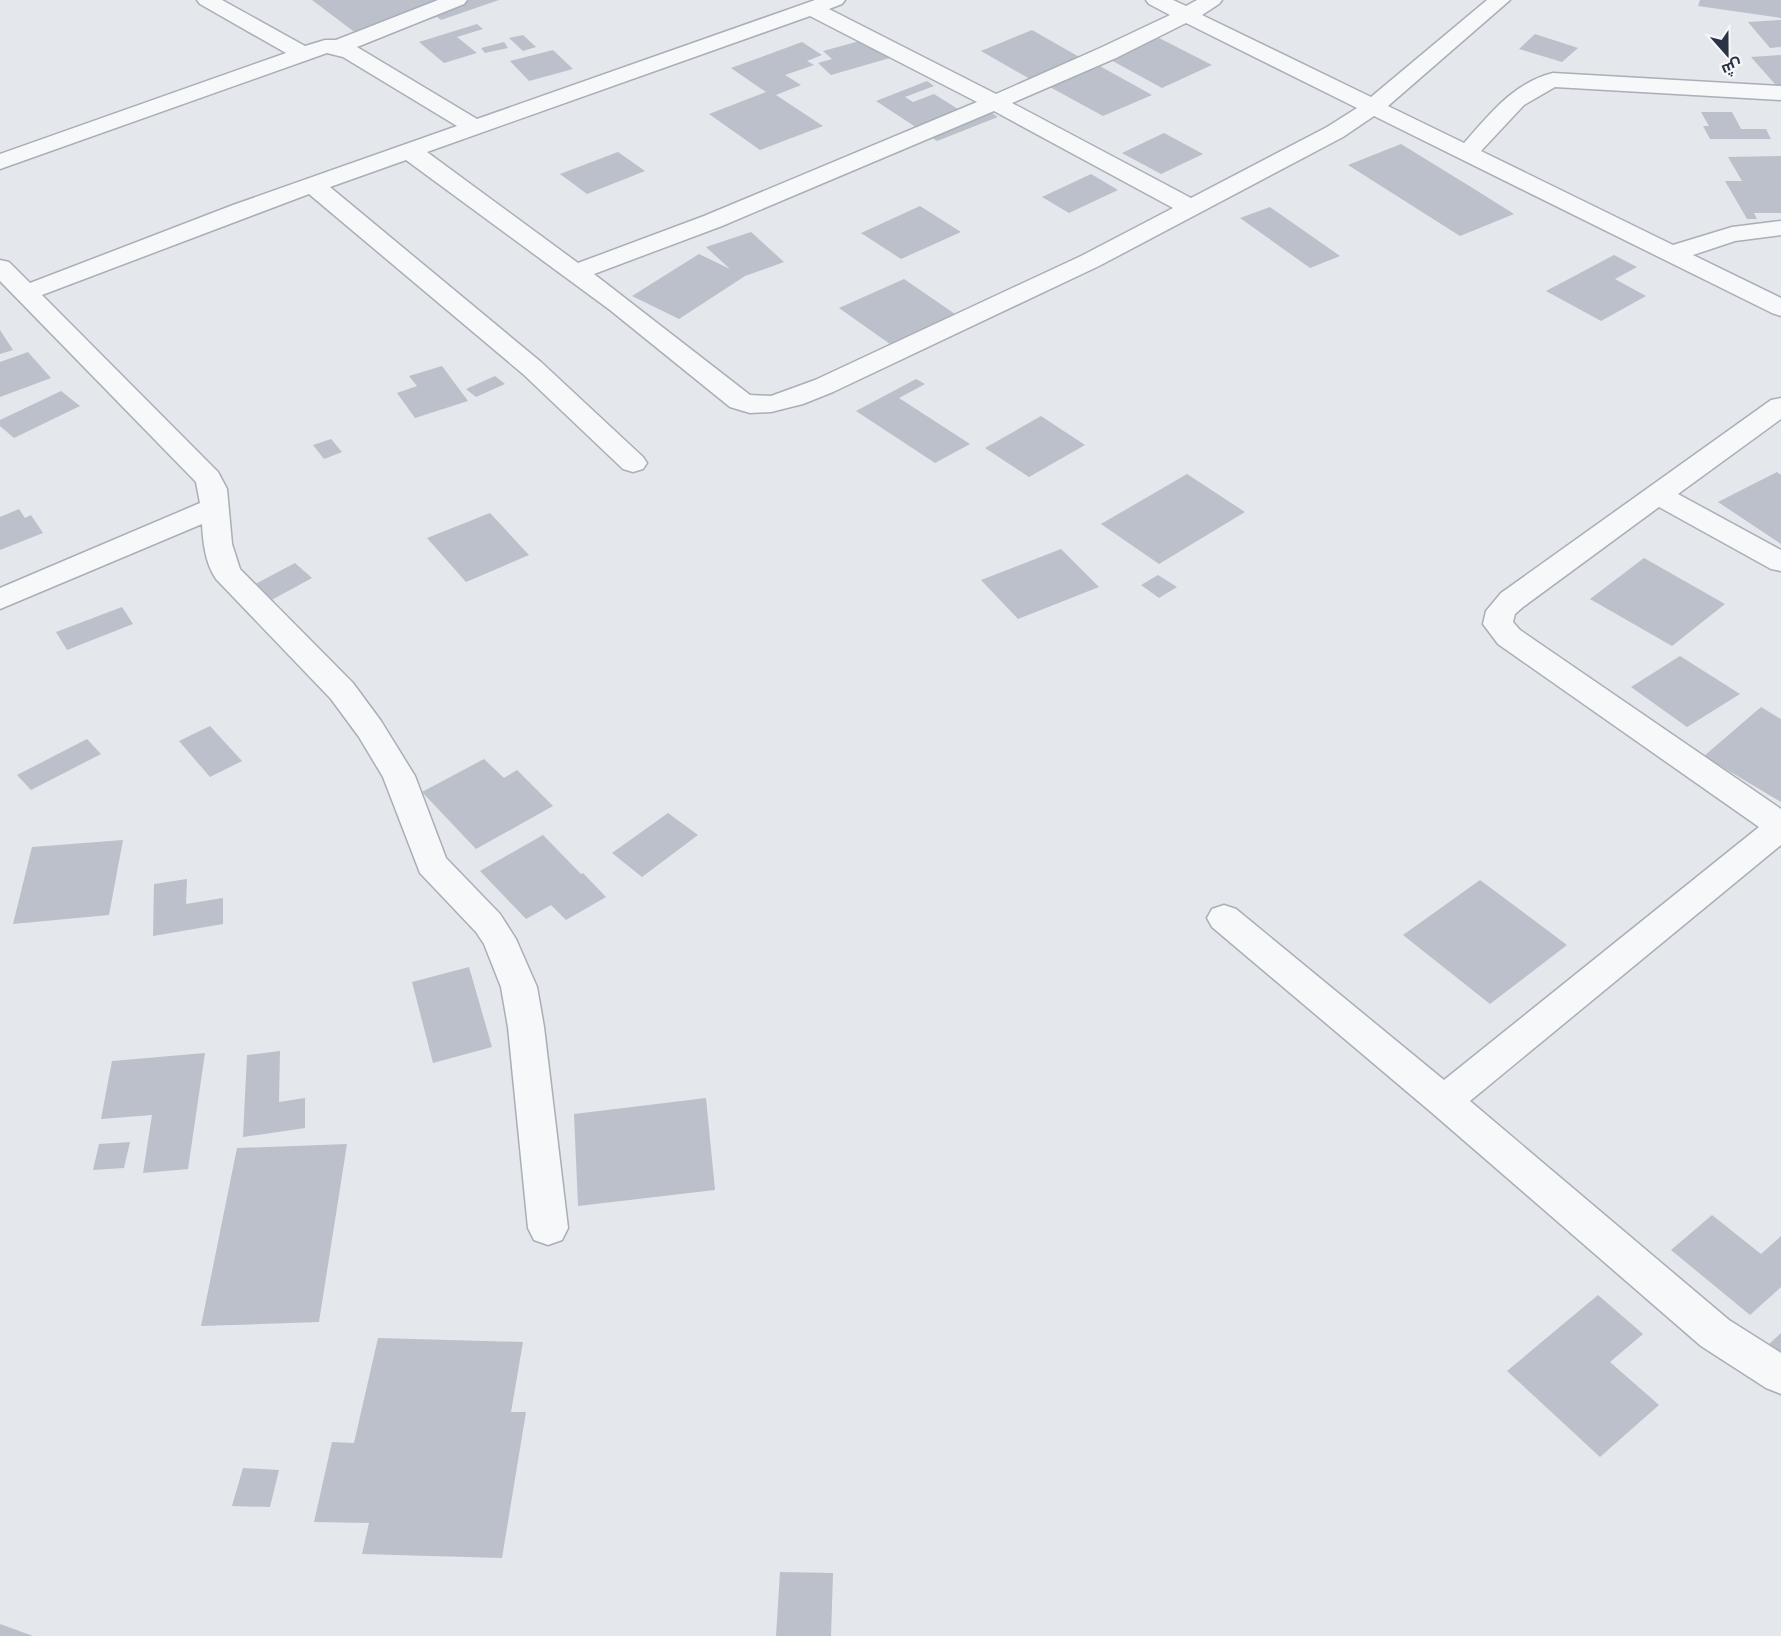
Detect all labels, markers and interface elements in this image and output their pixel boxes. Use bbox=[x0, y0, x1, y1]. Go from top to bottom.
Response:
north arrow bbox=[1697, 24, 1757, 84]
text: ش bbox=[1718, 53, 1746, 81]

